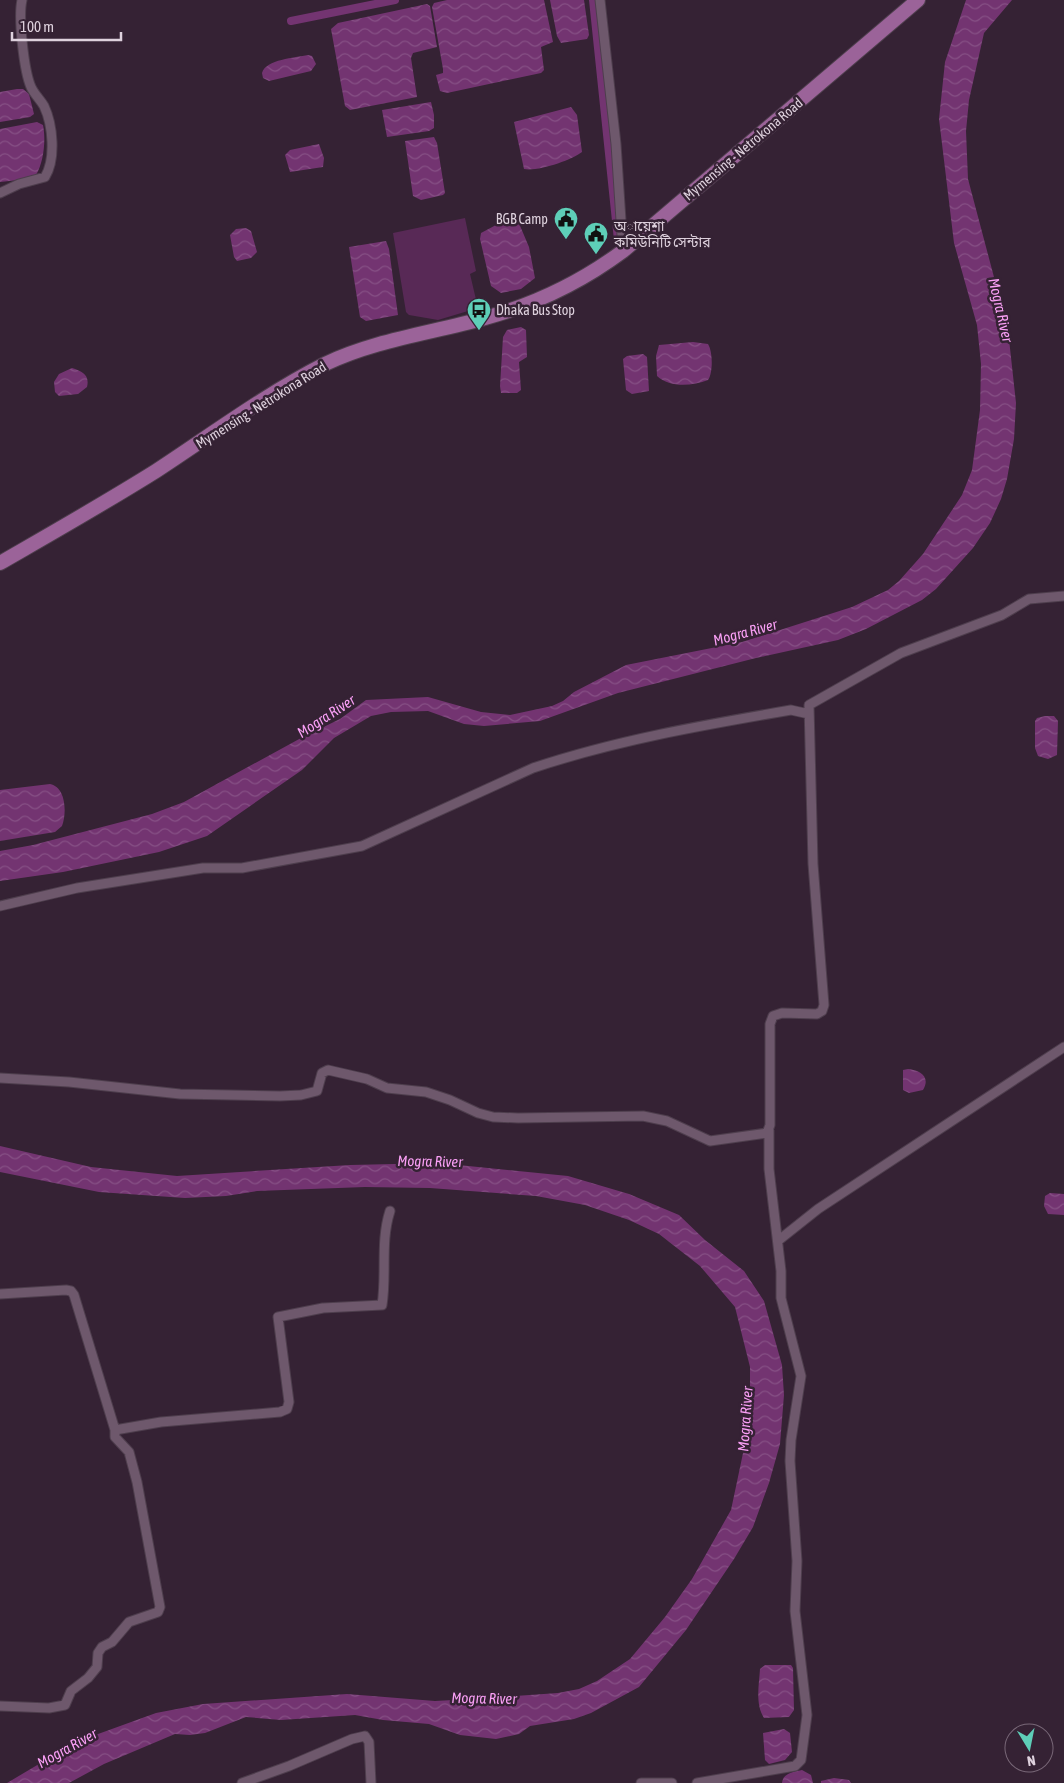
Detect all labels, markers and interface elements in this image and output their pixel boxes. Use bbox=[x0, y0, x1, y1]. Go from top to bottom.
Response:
scale bar bbox=[12, 10, 121, 42]
text: 100 m bbox=[20, 18, 54, 35]
street label: Mymensing - Netrokona Road bbox=[680, 95, 806, 203]
public building icon: BGB Camp bbox=[553, 206, 579, 240]
place label: BGB Camp bbox=[496, 211, 548, 227]
place label: অায়েশা কমিউনিটি সেন্টার bbox=[613, 218, 711, 250]
public building icon: অায়েশা কমিউনিটি সেন্টার bbox=[583, 221, 609, 255]
water label: Mogra River bbox=[985, 276, 1017, 344]
bus stop icon: Dhaka Bus Stop bbox=[466, 297, 492, 331]
place label: Dhaka Bus Stop bbox=[496, 302, 575, 318]
street label: Mymensing - Netrokona Road bbox=[193, 358, 329, 452]
water label: Mogra River bbox=[711, 615, 779, 649]
water label: Mogra River bbox=[294, 691, 359, 741]
water label: Mogra River bbox=[397, 1152, 463, 1170]
water label: Mogra River bbox=[734, 1385, 756, 1452]
water label: Mogra River bbox=[451, 1689, 517, 1707]
north arrow bbox=[1004, 1723, 1054, 1773]
water label: Mogra River bbox=[34, 1724, 100, 1771]
text: N bbox=[1026, 1752, 1037, 1769]

